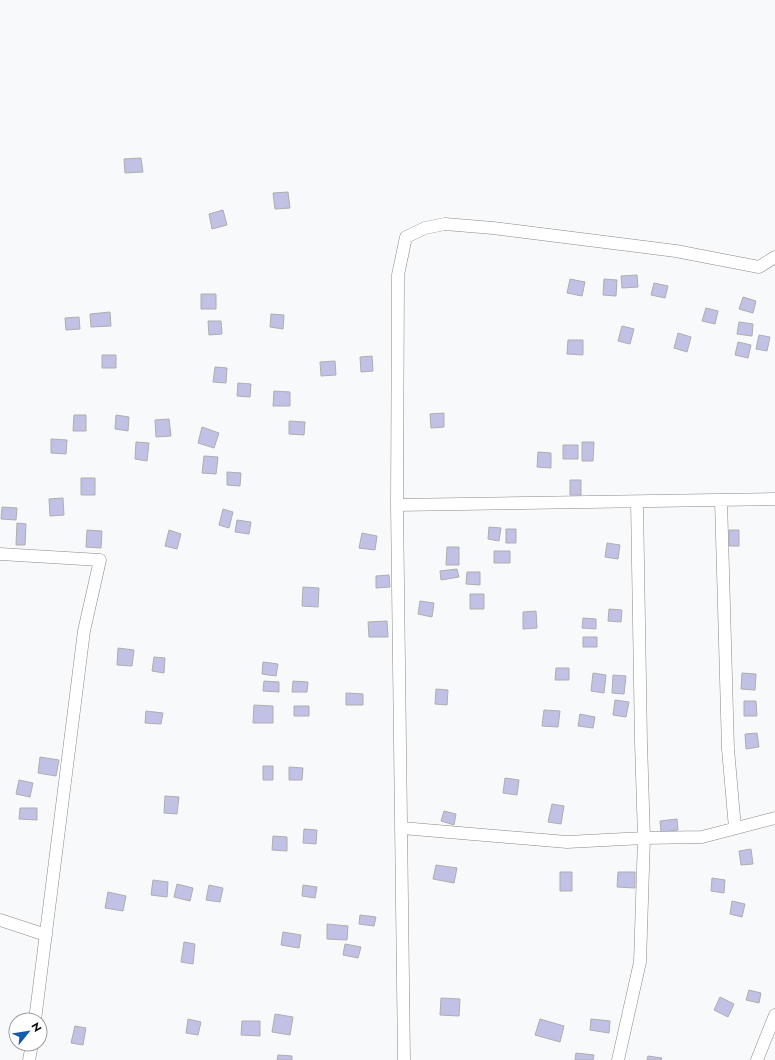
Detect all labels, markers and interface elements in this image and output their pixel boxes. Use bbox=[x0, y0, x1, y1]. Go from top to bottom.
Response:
north arrow bbox=[8, 1012, 48, 1052]
text: N bbox=[28, 1019, 46, 1035]

